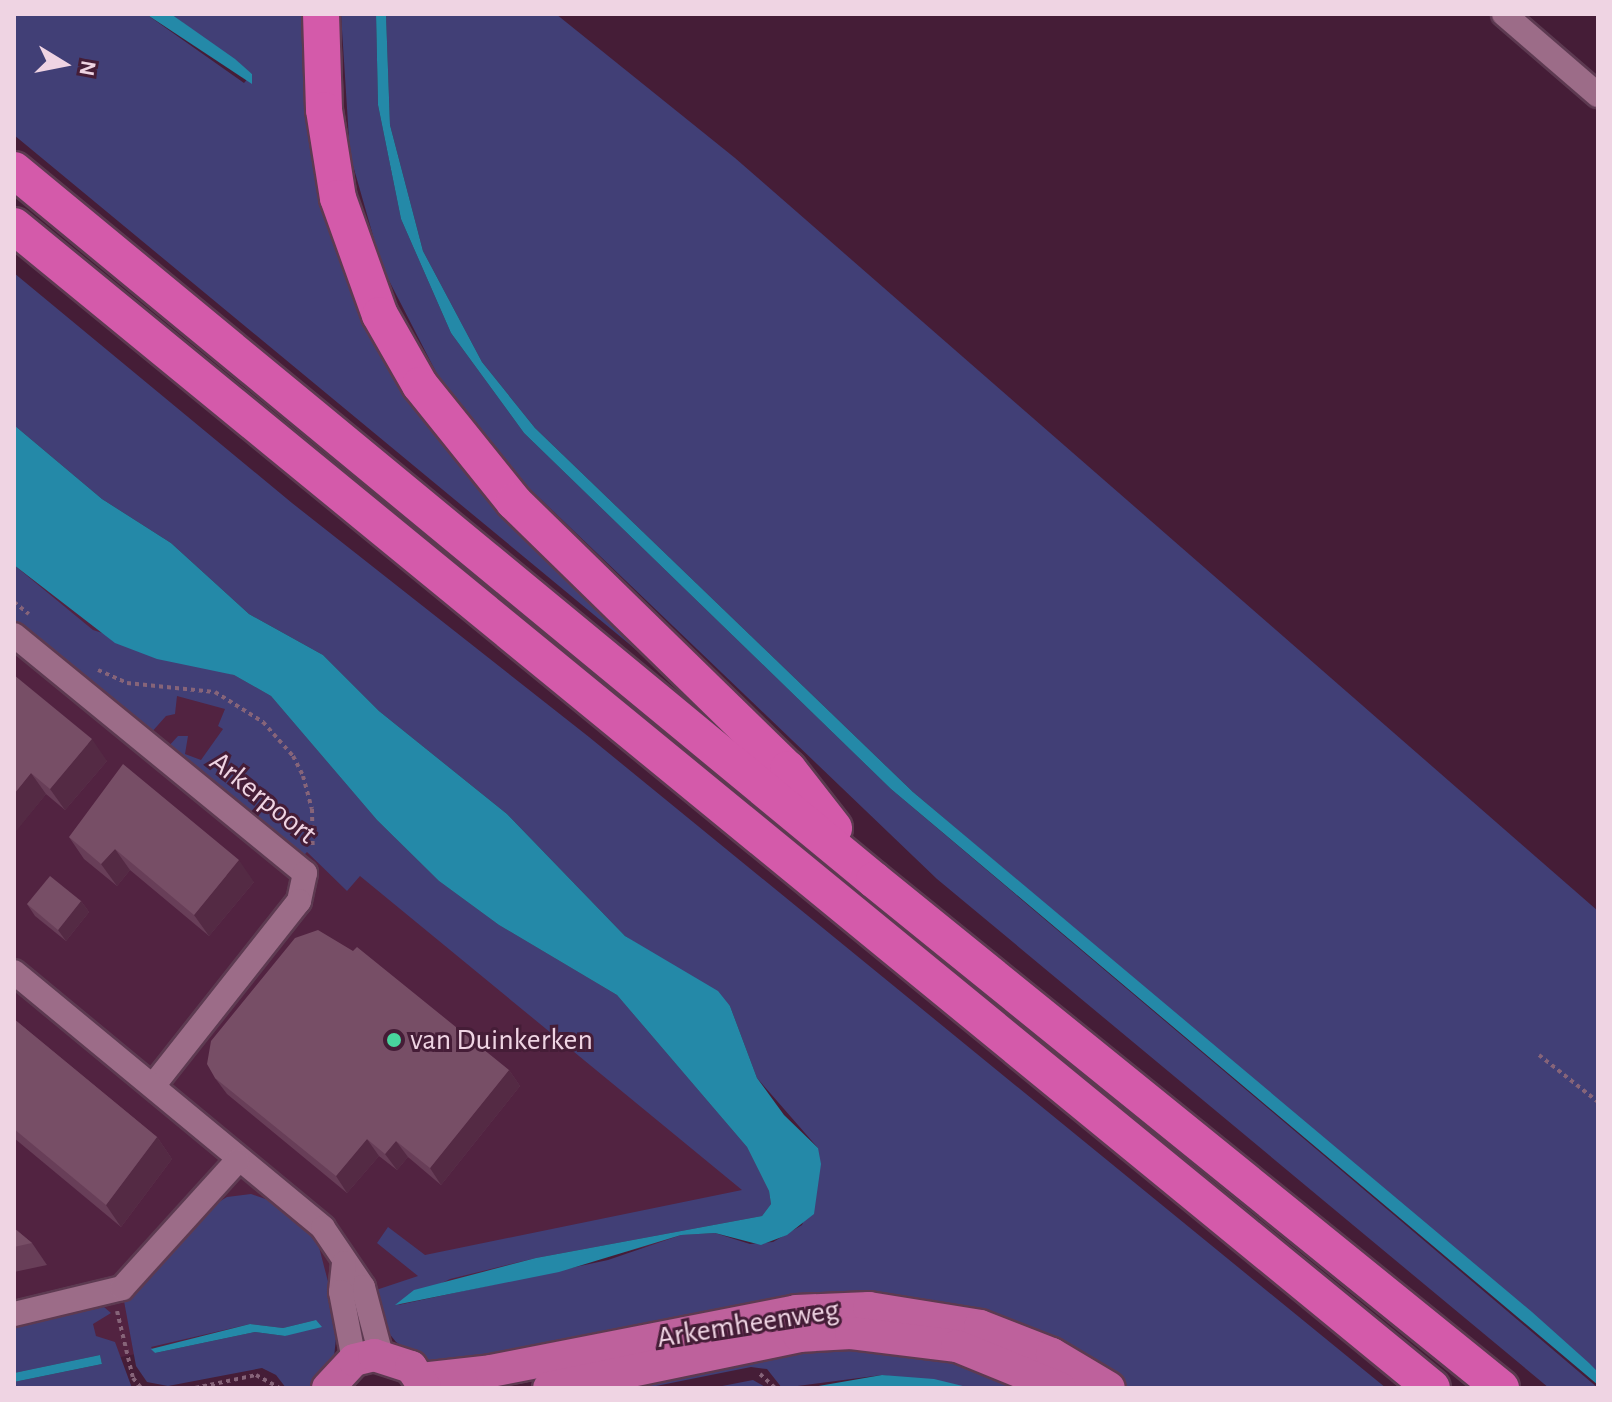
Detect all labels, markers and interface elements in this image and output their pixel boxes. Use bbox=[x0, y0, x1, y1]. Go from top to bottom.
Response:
north arrow bbox=[24, 24, 104, 104]
text: N bbox=[75, 59, 100, 78]
street label: Arkerpoort bbox=[202, 744, 324, 852]
place label: van Duinkerken bbox=[410, 1022, 593, 1058]
marker: van Duinkerken bbox=[385, 1031, 403, 1049]
street label: Arkemheenweg bbox=[654, 1292, 842, 1356]

